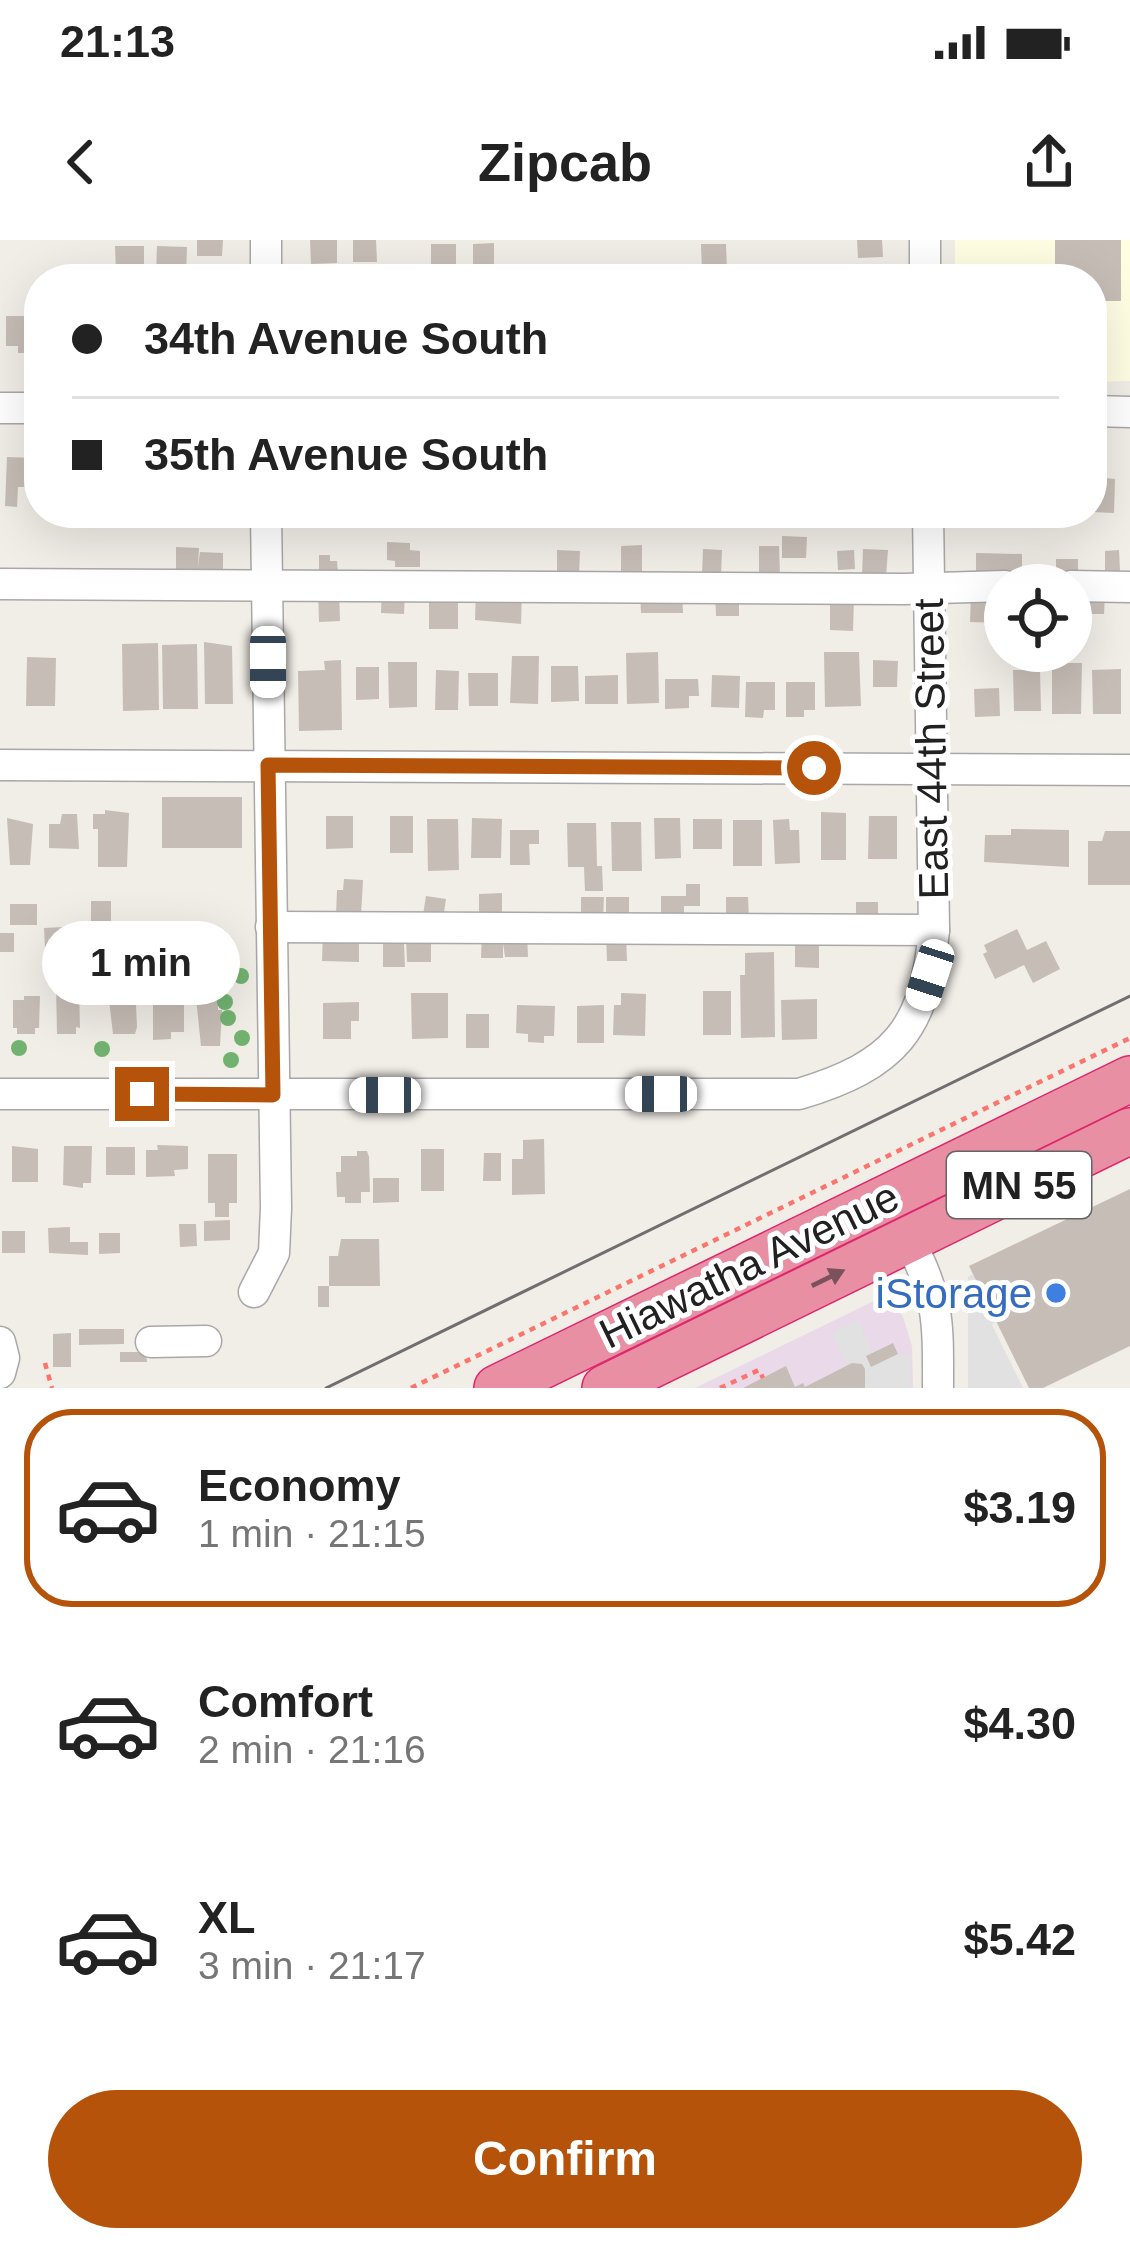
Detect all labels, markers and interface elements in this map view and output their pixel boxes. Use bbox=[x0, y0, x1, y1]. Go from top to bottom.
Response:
text: 21:13 bbox=[60, 16, 175, 67]
icon: back bbox=[48, 129, 114, 195]
icon: share bbox=[1016, 129, 1082, 195]
text: Zipcab bbox=[478, 132, 652, 192]
text: 34th Avenue South bbox=[144, 313, 548, 364]
text: 35th Avenue South bbox=[144, 429, 548, 480]
map controls bbox=[984, 564, 1092, 672]
button: locate bbox=[984, 564, 1092, 672]
street label: East 44th Street bbox=[905, 598, 957, 900]
car bbox=[250, 626, 286, 698]
route start bbox=[787, 741, 841, 795]
callout: 1 min bbox=[43, 920, 241, 1004]
car bbox=[902, 935, 958, 1015]
text: 1 min bbox=[90, 941, 192, 984]
route end bbox=[115, 1067, 169, 1121]
car bbox=[625, 1076, 697, 1112]
car bbox=[349, 1077, 421, 1113]
road number: MN 55 bbox=[947, 1152, 1091, 1218]
street label: Hiawatha Avenue bbox=[592, 1172, 906, 1358]
one-way arrow bbox=[811, 1269, 845, 1289]
place label: iStorage bbox=[876, 1270, 1032, 1317]
marker: iStorage bbox=[1043, 1280, 1069, 1306]
icon: car bbox=[54, 1454, 162, 1562]
text: Economy bbox=[198, 1460, 401, 1511]
text: $3.19 bbox=[963, 1482, 1076, 1533]
text: 1 min · 21:15 bbox=[198, 1512, 426, 1555]
icon: car bbox=[54, 1670, 162, 1778]
text: Comfort bbox=[198, 1676, 373, 1727]
text: $4.30 bbox=[963, 1698, 1076, 1749]
text: 2 min · 21:16 bbox=[198, 1728, 426, 1771]
icon: car bbox=[54, 1886, 162, 1994]
text: XL bbox=[198, 1892, 256, 1943]
text: $5.42 bbox=[963, 1914, 1076, 1965]
text: 3 min · 21:17 bbox=[198, 1944, 426, 1987]
button: Confirm bbox=[48, 2090, 1082, 2228]

